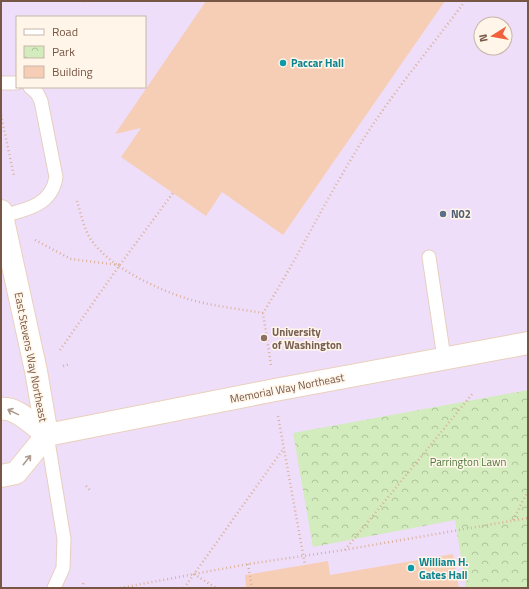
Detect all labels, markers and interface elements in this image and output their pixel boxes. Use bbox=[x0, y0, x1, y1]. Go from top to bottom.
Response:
legend bbox=[16, 16, 146, 88]
north arrow bbox=[473, 16, 513, 56]
text: Road bbox=[52, 22, 78, 41]
text: N bbox=[475, 33, 492, 43]
text: Park bbox=[52, 42, 75, 61]
place label: Paccar Hall bbox=[291, 55, 344, 71]
marker: Paccar Hall bbox=[278, 58, 288, 68]
text: Building bbox=[52, 62, 93, 81]
place label: N02 bbox=[451, 206, 471, 222]
marker: N02 bbox=[438, 209, 448, 219]
street label: East Stevens Way Northeast bbox=[11, 291, 51, 423]
place label: University of Washington bbox=[272, 324, 342, 353]
marker: University of Washington bbox=[259, 333, 269, 343]
street label: Memorial Way Northeast bbox=[229, 369, 346, 407]
one-way arrow bbox=[7, 408, 19, 415]
park label: Parrington Lawn bbox=[430, 454, 506, 470]
one-way arrow bbox=[22, 455, 31, 466]
place label: William H. Gates Hall bbox=[419, 554, 469, 583]
marker: William H. Gates Hall bbox=[406, 563, 416, 573]

